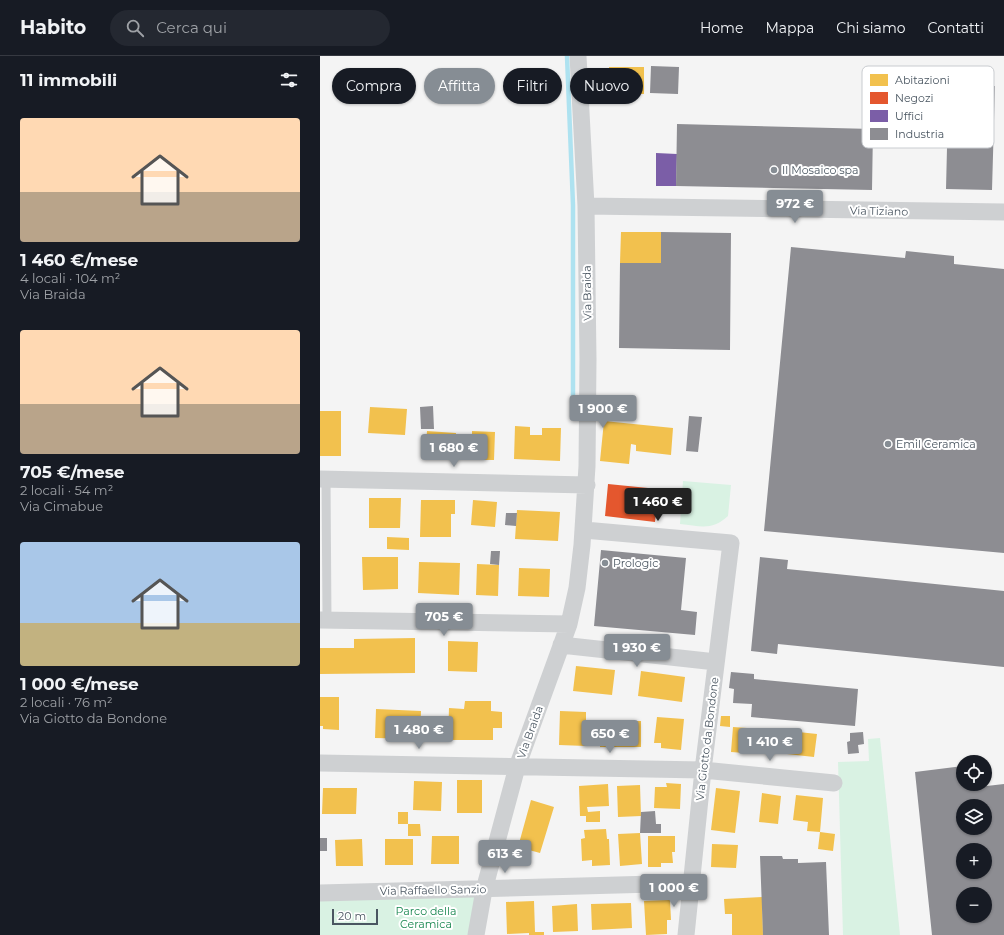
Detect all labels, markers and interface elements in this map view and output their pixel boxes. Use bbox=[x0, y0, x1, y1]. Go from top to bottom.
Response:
search box bbox=[110, 10, 390, 46]
text: Habito bbox=[20, 16, 86, 39]
icon: search bbox=[124, 17, 146, 39]
text: Cerca qui bbox=[156, 18, 227, 37]
text: Home bbox=[700, 19, 743, 37]
text: Mappa bbox=[765, 19, 814, 37]
text: Chi siamo bbox=[836, 19, 906, 37]
text: Contatti bbox=[928, 19, 984, 37]
legend bbox=[862, 66, 994, 148]
chip: Compra bbox=[332, 68, 416, 104]
chip: Affitta bbox=[424, 68, 495, 104]
chip: Filtri bbox=[503, 68, 562, 104]
chip: Nuovo bbox=[570, 68, 643, 104]
icon: filters bbox=[278, 69, 300, 91]
text: 11 immobili bbox=[20, 70, 117, 90]
text: Abitazioni bbox=[895, 73, 950, 87]
text: Negozi bbox=[895, 91, 934, 105]
text: Uffici bbox=[895, 109, 923, 123]
text: Industria bbox=[895, 127, 944, 141]
icon: home bbox=[124, 144, 196, 216]
place label: Il Mosaico spa bbox=[782, 163, 859, 177]
marker: Il Mosaico spa bbox=[769, 165, 779, 175]
pin: 972 € bbox=[767, 190, 823, 224]
text: 972 € bbox=[776, 195, 814, 211]
street label: Via Tiziano bbox=[850, 203, 908, 219]
text: 1 460 €/mese bbox=[20, 250, 138, 270]
street label: Via Braida bbox=[580, 265, 594, 321]
text: 4 locali · 104 m² bbox=[20, 270, 120, 286]
text: Via Braida bbox=[20, 286, 86, 302]
icon: home bbox=[124, 356, 196, 428]
pin: 1 900 € bbox=[566, 395, 640, 429]
text: 1 900 € bbox=[579, 400, 627, 416]
pin: 1 680 € bbox=[417, 434, 491, 468]
place label: Emil Ceramica bbox=[896, 437, 976, 451]
text: 1 680 € bbox=[430, 439, 478, 455]
marker: Emil Ceramica bbox=[883, 439, 893, 449]
text: 705 €/mese bbox=[20, 462, 124, 482]
text: 2 locali · 54 m² bbox=[20, 482, 113, 498]
pin: 1 460 € bbox=[621, 488, 695, 522]
text: 1 460 € bbox=[633, 493, 683, 509]
text: Via Cimabue bbox=[20, 498, 103, 514]
place label: Prologic bbox=[613, 556, 658, 570]
marker: Prologic bbox=[600, 558, 610, 568]
icon: home bbox=[124, 568, 196, 640]
pin: 705 € bbox=[416, 603, 472, 637]
text: 705 € bbox=[425, 608, 463, 624]
pin: 1 930 € bbox=[600, 634, 674, 668]
text: 1 930 € bbox=[613, 639, 661, 655]
text: 1 000 €/mese bbox=[20, 674, 139, 694]
street label: Via Giotto da Bondone bbox=[692, 676, 722, 802]
text: 2 locali · 76 m² bbox=[20, 694, 113, 710]
street label: Via Braida bbox=[514, 704, 546, 760]
text: Via Giotto da Bondone bbox=[20, 710, 167, 726]
pin: 1 480 € bbox=[382, 716, 456, 750]
pin: 650 € bbox=[582, 720, 638, 754]
text: 1 480 € bbox=[394, 721, 444, 737]
text: 650 € bbox=[590, 725, 630, 741]
pin: 1 410 € bbox=[733, 728, 807, 762]
text: 1 410 € bbox=[747, 733, 793, 749]
map controls bbox=[956, 755, 992, 923]
button: locate bbox=[956, 755, 992, 791]
button: layers bbox=[956, 799, 992, 835]
pin: 613 € bbox=[477, 840, 533, 874]
button: + bbox=[956, 843, 992, 879]
text: 613 € bbox=[487, 845, 523, 861]
pin: 1 000 € bbox=[637, 874, 711, 908]
text: 1 000 € bbox=[649, 879, 699, 895]
street label: Via Raffaello Sanzio bbox=[380, 882, 487, 898]
button: − bbox=[956, 887, 992, 923]
park label: Parco della Ceramica bbox=[396, 904, 456, 931]
scale bar bbox=[332, 907, 378, 926]
text: 20 m bbox=[338, 909, 366, 923]

